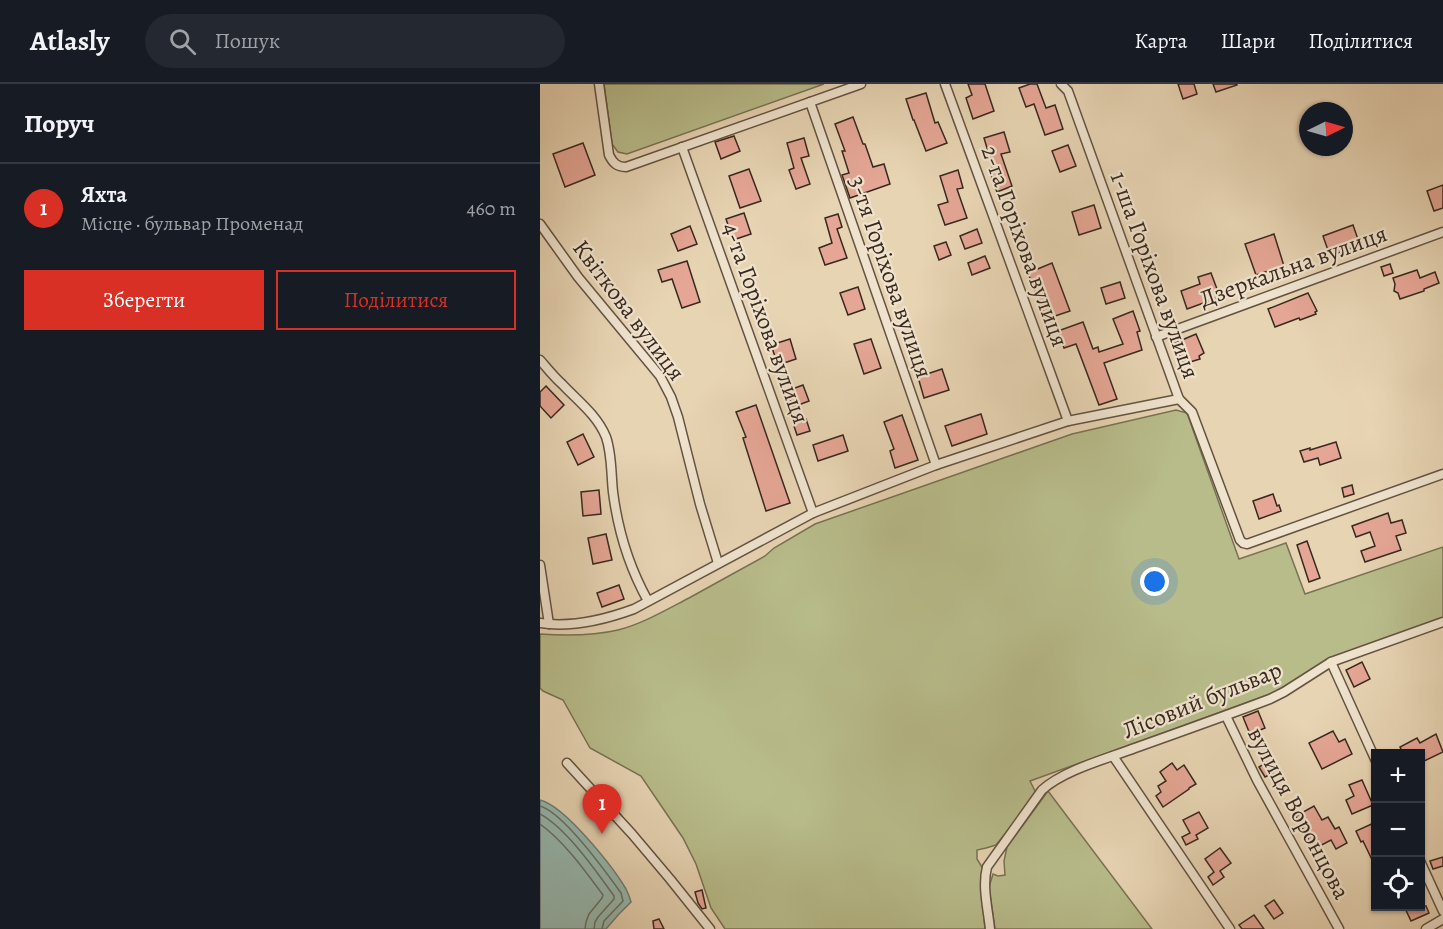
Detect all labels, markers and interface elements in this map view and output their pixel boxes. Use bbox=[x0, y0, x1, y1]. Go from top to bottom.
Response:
search box bbox=[145, 14, 565, 68]
text: Atlasly bbox=[30, 22, 109, 60]
icon: search bbox=[166, 25, 199, 58]
text: Пошук bbox=[214, 26, 280, 56]
text: Карта bbox=[1135, 27, 1187, 55]
text: Шари bbox=[1220, 27, 1275, 55]
text: Поділитися bbox=[1308, 27, 1413, 55]
north arrow bbox=[1299, 102, 1353, 156]
text: Поруч bbox=[24, 106, 95, 141]
street label: 2-га Горіхова вулиця bbox=[974, 141, 1076, 351]
street label: 1-ша Горіхова вулиця bbox=[1103, 167, 1207, 383]
street label: 3-тя Горіхова вулиця bbox=[841, 172, 941, 382]
text: Яхта bbox=[81, 180, 127, 210]
text: 1 bbox=[40, 195, 47, 222]
text: 460 m bbox=[466, 195, 516, 222]
text: Місце · бульвар Променад bbox=[81, 210, 303, 237]
street label: Дзеркальна вулиця bbox=[1195, 217, 1391, 315]
street label: 4-та Горіхова вулиця bbox=[715, 218, 817, 428]
street label: Квіткова вулиця bbox=[565, 233, 693, 387]
button: Зберегти bbox=[24, 270, 264, 330]
button: Поділитися bbox=[276, 270, 516, 330]
your location bbox=[1140, 567, 1169, 596]
street label: Лісовий бульвар bbox=[1118, 653, 1286, 747]
street label: вулиця Воронцова bbox=[1240, 721, 1358, 905]
map controls bbox=[1371, 749, 1425, 911]
button: + bbox=[1371, 749, 1425, 803]
pin: 1 bbox=[582, 784, 622, 834]
button: − bbox=[1371, 803, 1425, 857]
button: locate bbox=[1371, 857, 1425, 911]

